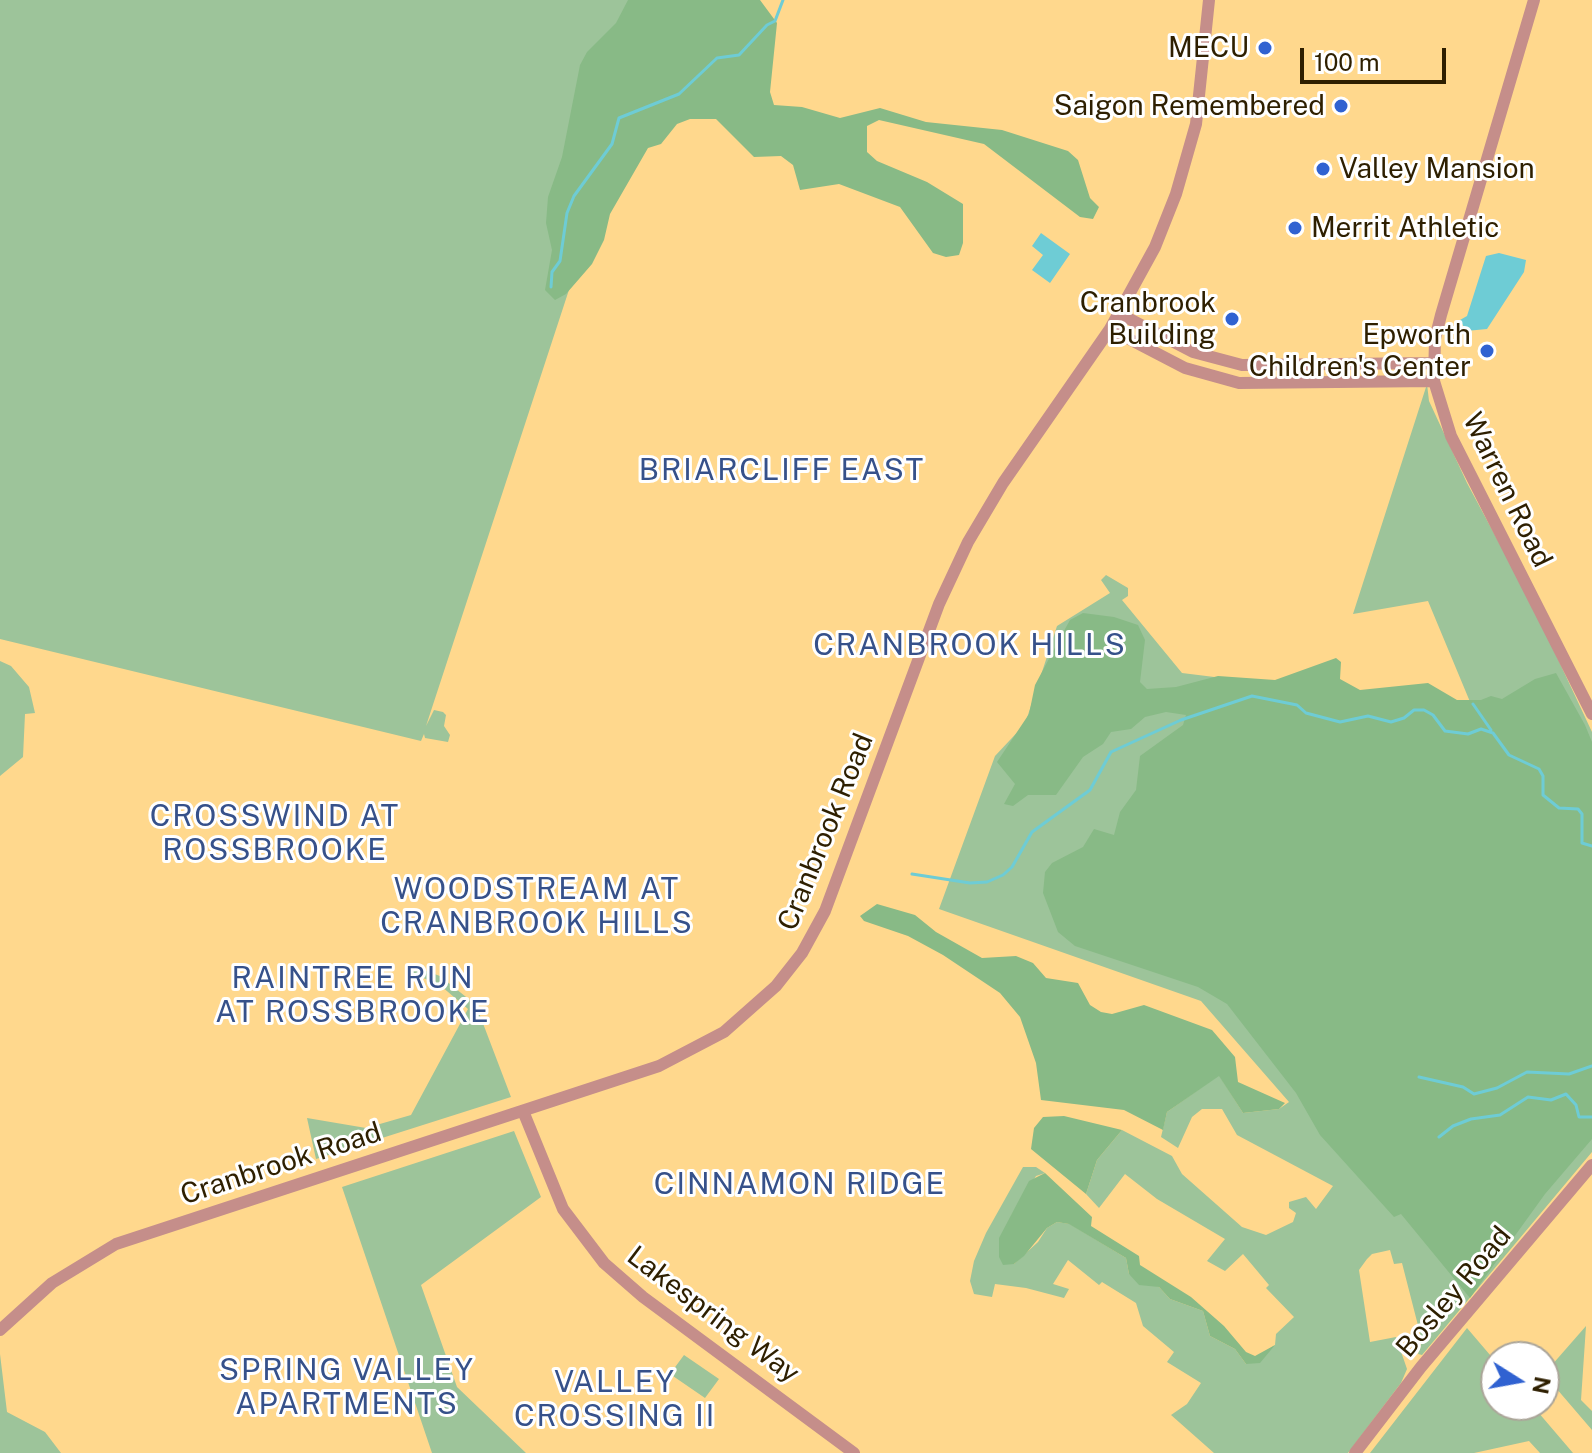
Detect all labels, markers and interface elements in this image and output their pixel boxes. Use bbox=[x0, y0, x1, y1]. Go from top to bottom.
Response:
place label: MECU bbox=[1168, 31, 1249, 65]
scale bar bbox=[1304, 32, 1450, 82]
marker: MECU bbox=[1256, 39, 1274, 57]
text: 100 m bbox=[1314, 48, 1380, 76]
place label: Saigon Remembered bbox=[1054, 89, 1325, 123]
marker: Saigon Remembered bbox=[1332, 97, 1350, 115]
place label: Valley Mansion bbox=[1339, 152, 1535, 186]
marker: Valley Mansion bbox=[1314, 160, 1332, 178]
place label: Merrit Athletic bbox=[1311, 211, 1499, 245]
marker: Merrit Athletic bbox=[1286, 219, 1304, 237]
place label: Cranbrook Building bbox=[1080, 286, 1216, 352]
marker: Cranbrook Building bbox=[1223, 310, 1241, 328]
place label: Epworth Children's Center bbox=[1249, 318, 1471, 384]
marker: Epworth Children's Center bbox=[1478, 342, 1496, 360]
street label: Warren Road bbox=[1455, 407, 1559, 573]
district label: BRIARCLIFF EAST bbox=[639, 453, 925, 489]
district label: CRANBROOK HILLS bbox=[813, 628, 1127, 664]
street label: Cranbrook Road bbox=[771, 729, 881, 935]
district label: CROSSWIND AT ROSSBROOKE bbox=[150, 799, 400, 870]
district label: WOODSTREAM AT CRANBROOK HILLS bbox=[380, 872, 694, 942]
district label: RAINTREE RUN AT ROSSBROOKE bbox=[215, 961, 491, 1032]
street label: Cranbrook Road bbox=[176, 1116, 386, 1212]
district label: CINNAMON RIDGE bbox=[654, 1167, 946, 1203]
street label: Bosley Road bbox=[1390, 1220, 1518, 1364]
street label: Lakespring Way bbox=[620, 1239, 806, 1391]
north arrow bbox=[1480, 1341, 1560, 1421]
district label: SPRING VALLEY APARTMENTS bbox=[219, 1353, 475, 1424]
district label: VALLEY CROSSING II bbox=[514, 1365, 716, 1436]
text: N bbox=[1527, 1374, 1556, 1396]

